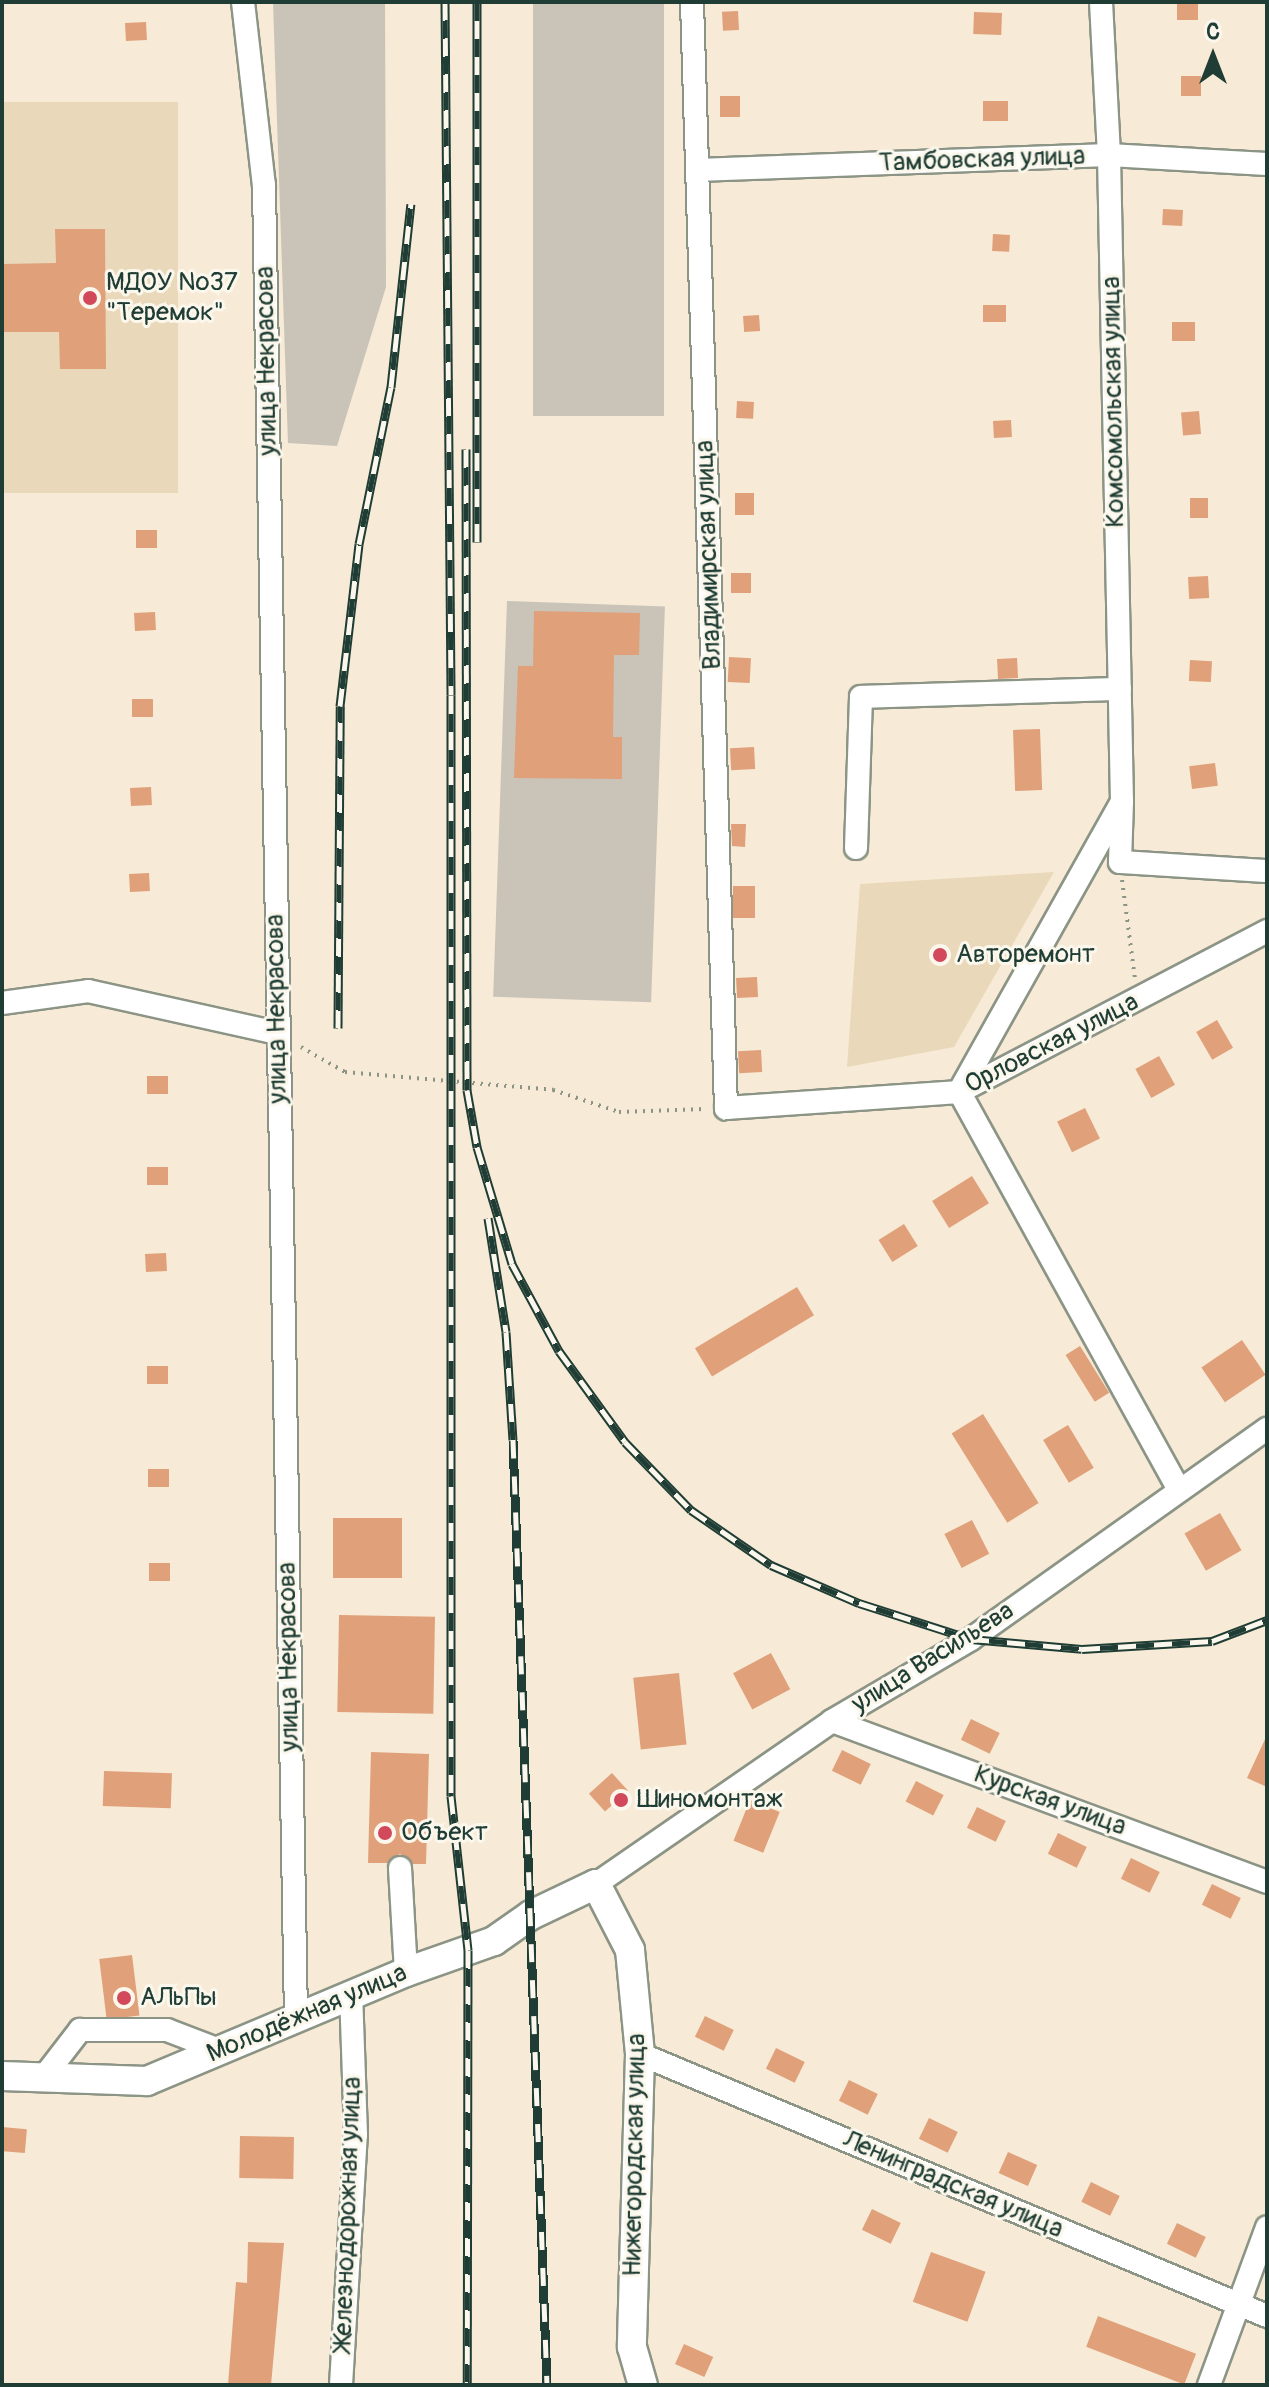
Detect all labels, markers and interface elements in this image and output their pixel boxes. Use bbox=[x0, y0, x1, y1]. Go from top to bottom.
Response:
north arrow bbox=[1173, 16, 1253, 96]
text: С bbox=[1206, 18, 1220, 46]
street label: Тамбовская улица bbox=[878, 141, 1086, 179]
street label: улица Некрасова bbox=[250, 266, 284, 456]
place label: МДОУ №37 "Теремок" bbox=[106, 267, 238, 328]
street label: Комсомольская улица bbox=[1096, 276, 1132, 528]
marker: МДОУ №37 "Теремок" bbox=[81, 289, 99, 307]
street label: Владимирская улица bbox=[689, 440, 729, 670]
street label: улица Некрасова bbox=[260, 914, 294, 1104]
place label: Авторемонт bbox=[956, 939, 1095, 971]
marker: Авторемонт bbox=[931, 946, 949, 964]
street label: Орловская улица bbox=[960, 987, 1144, 1101]
street label: улица Некрасова bbox=[272, 1562, 306, 1752]
street label: улица Васильева bbox=[846, 1596, 1020, 1720]
street label: Курская улица bbox=[970, 1759, 1130, 1843]
place label: Шиномонтаж bbox=[637, 1784, 783, 1816]
marker: Шиномонтаж bbox=[612, 1791, 630, 1809]
place label: Объект bbox=[401, 1817, 488, 1849]
marker: Объект bbox=[376, 1824, 394, 1842]
street label: Молодёжная улица bbox=[202, 1958, 412, 2070]
place label: АЛьПы bbox=[140, 1982, 217, 2014]
marker: АЛьПы bbox=[115, 1989, 133, 2007]
street label: Нижегородская улица bbox=[617, 2033, 653, 2277]
street label: Железнодорожная улица bbox=[328, 2076, 368, 2352]
street label: Ленинградская улица bbox=[838, 2125, 1068, 2245]

